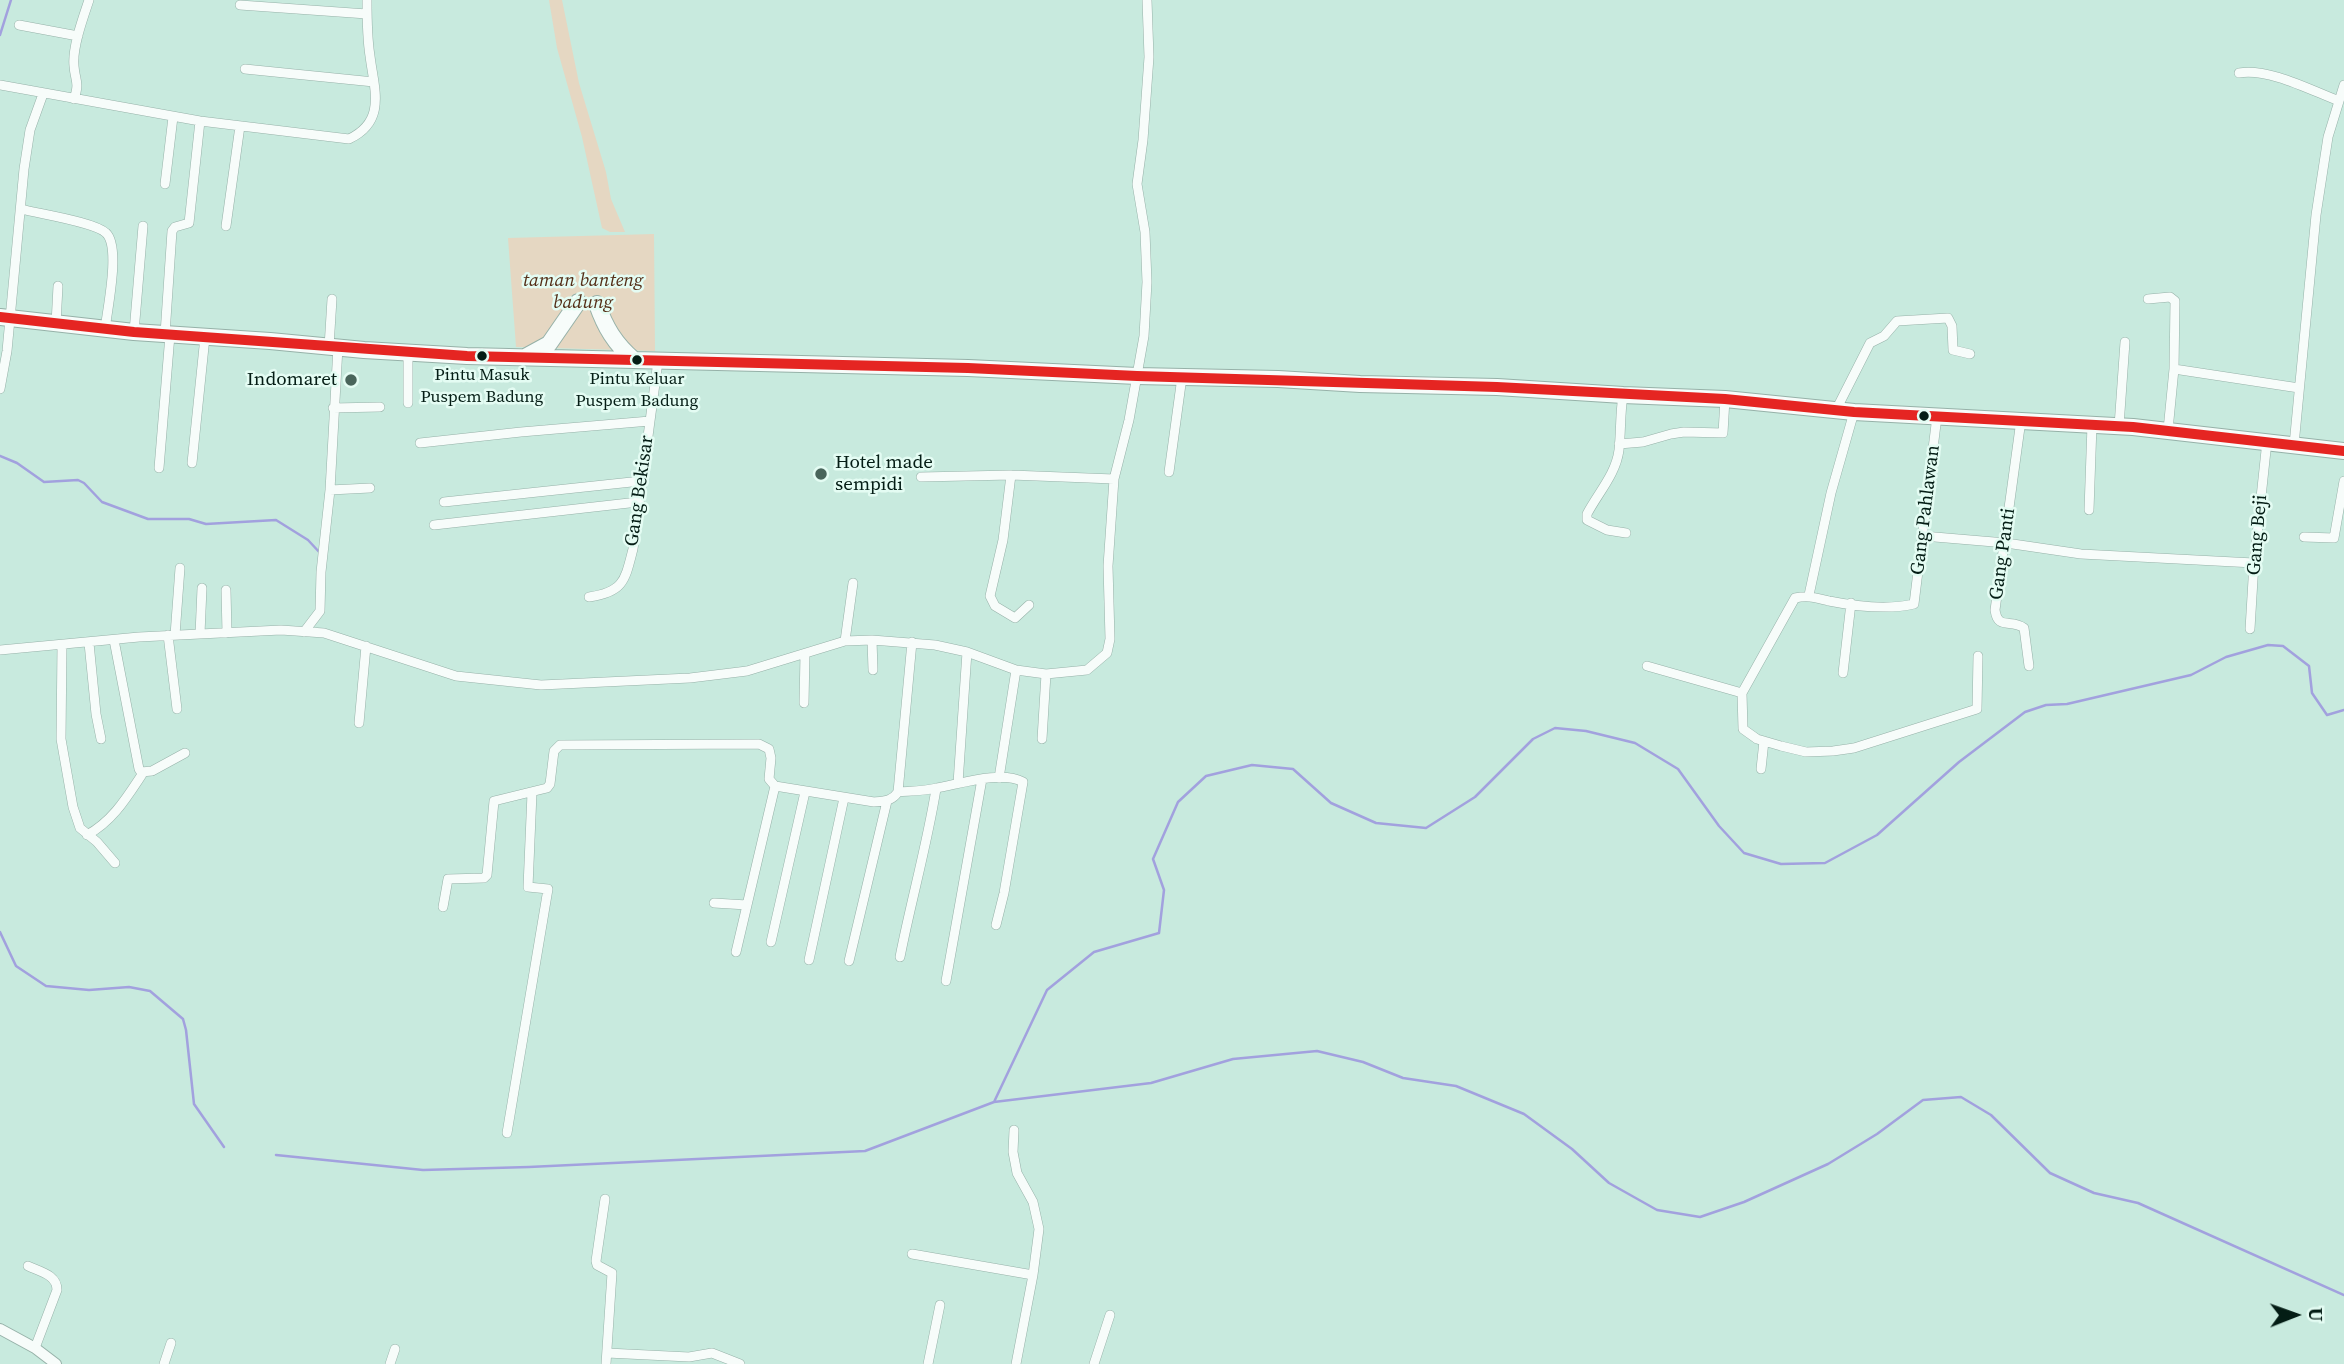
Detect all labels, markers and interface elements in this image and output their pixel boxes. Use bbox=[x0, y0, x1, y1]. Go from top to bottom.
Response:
park label: taman banteng badung bbox=[523, 270, 643, 314]
marker: Pintu Masuk Puspem Badung bbox=[475, 349, 489, 363]
marker: Pintu Keluar Puspem Badung bbox=[630, 353, 644, 367]
place label: Pintu Masuk Puspem Badung bbox=[421, 366, 543, 406]
place label: Indomaret bbox=[247, 369, 337, 391]
place label: Pintu Keluar Puspem Badung bbox=[576, 370, 698, 410]
marker: Indomaret bbox=[343, 372, 359, 388]
unlabelled marker bbox=[1917, 409, 1931, 423]
street label: Gang Bekisar bbox=[621, 434, 659, 548]
street label: Gang Pahlawan bbox=[1907, 444, 1945, 576]
place label: Hotel made sempidi bbox=[835, 452, 933, 496]
marker: Hotel made sempidi bbox=[813, 466, 829, 482]
street label: Gang Beji bbox=[2243, 494, 2273, 576]
street label: Gang Panti bbox=[1985, 507, 2021, 601]
north arrow bbox=[2260, 1280, 2330, 1350]
text: U bbox=[2303, 1307, 2329, 1322]

